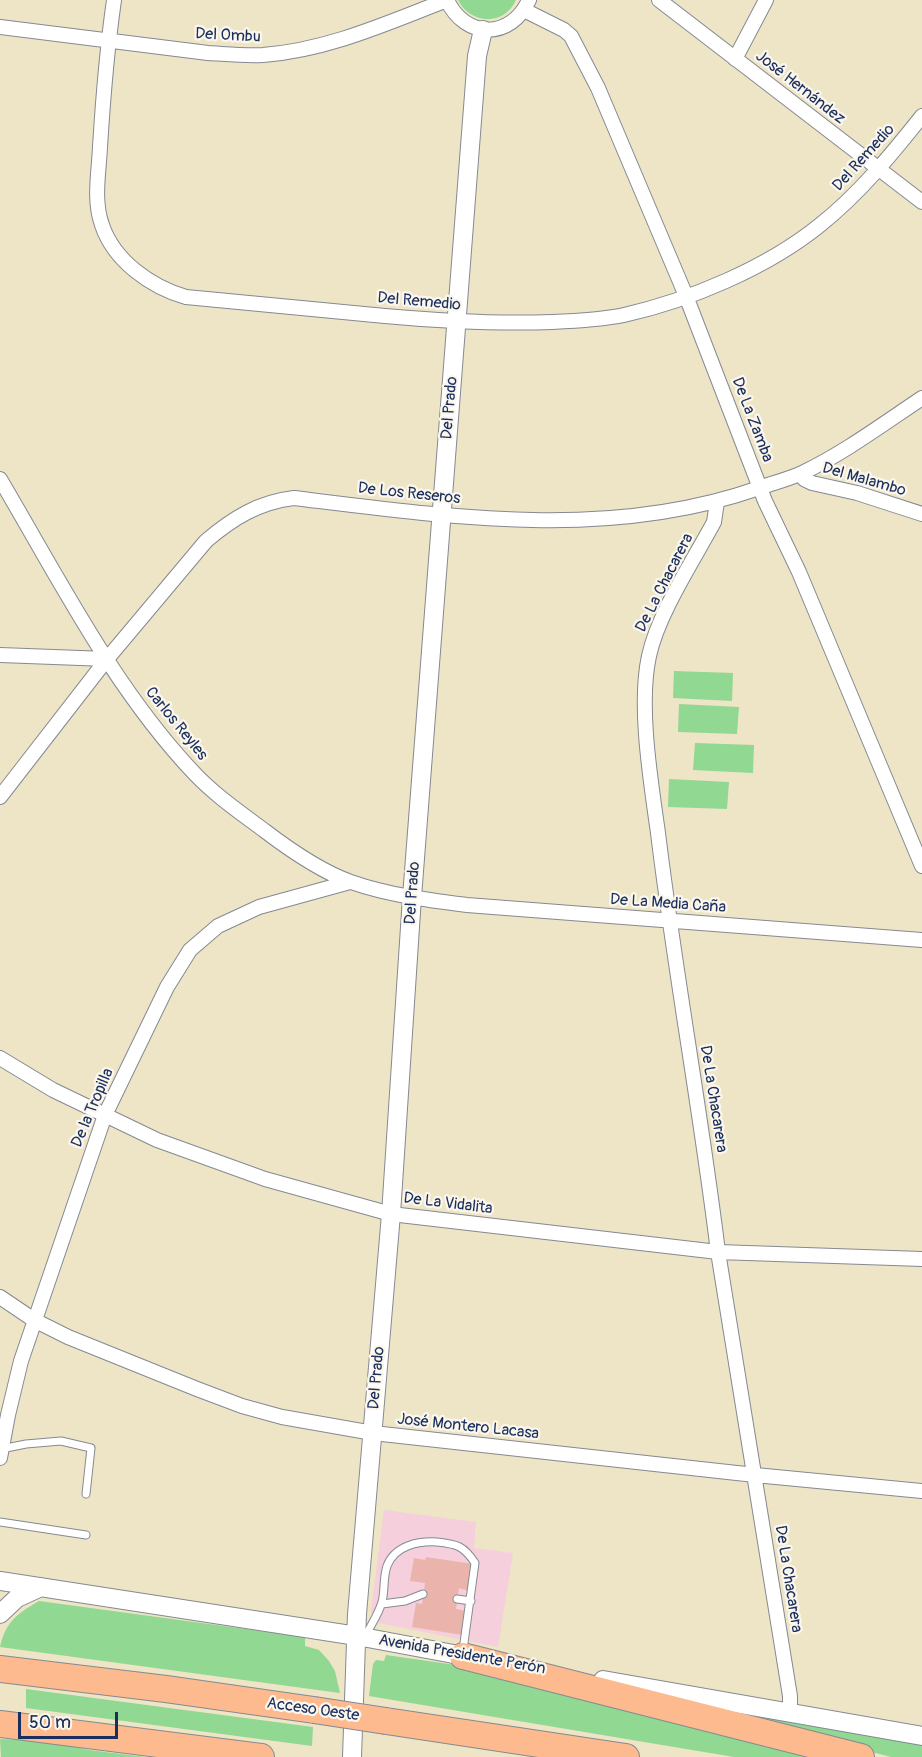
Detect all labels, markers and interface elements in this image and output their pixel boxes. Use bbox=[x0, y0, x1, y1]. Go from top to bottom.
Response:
street label: Del Ombu bbox=[195, 25, 261, 47]
street label: José Hernández bbox=[751, 47, 849, 129]
street label: Del Remedio bbox=[829, 121, 899, 195]
street label: Del Remedio bbox=[377, 289, 461, 315]
street label: De La Zamba bbox=[727, 375, 777, 465]
street label: Del Prado bbox=[438, 376, 462, 440]
street label: Del Malambo bbox=[820, 459, 908, 501]
street label: De Los Reseros bbox=[357, 479, 461, 509]
street label: De La Chacarera bbox=[632, 530, 698, 636]
street label: Carlos Reyles bbox=[141, 683, 211, 765]
street label: Del Prado bbox=[401, 861, 425, 925]
street label: De La Media Caña bbox=[609, 890, 727, 918]
street label: De La Chacarera bbox=[695, 1044, 731, 1154]
street label: De la Tropilla bbox=[68, 1066, 118, 1150]
street label: De La Vidalita bbox=[402, 1189, 494, 1219]
street label: Del Prado bbox=[365, 1346, 389, 1410]
street label: José Montero Lacasa bbox=[396, 1410, 540, 1444]
street label: De La Chacarera bbox=[770, 1524, 806, 1634]
street label: Avenida Presidente Perón bbox=[377, 1631, 547, 1679]
street label: Acceso Oeste bbox=[265, 1694, 361, 1726]
scale bar bbox=[21, 1700, 122, 1738]
text: 50 m bbox=[29, 1711, 71, 1734]

